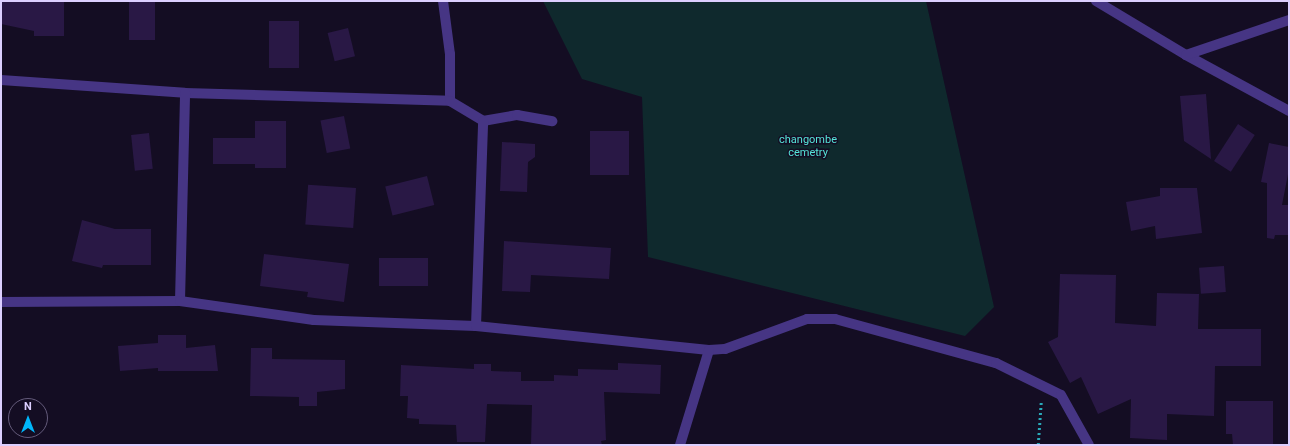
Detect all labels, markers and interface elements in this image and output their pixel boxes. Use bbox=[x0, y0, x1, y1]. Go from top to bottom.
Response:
park label: changombe cemetry bbox=[779, 134, 837, 160]
north arrow bbox=[8, 398, 48, 438]
text: N bbox=[24, 400, 32, 413]

